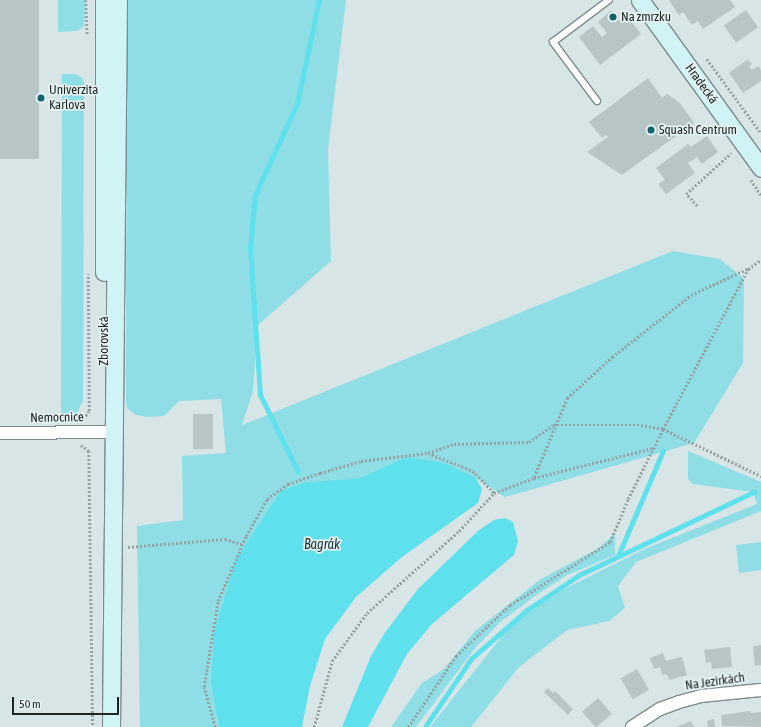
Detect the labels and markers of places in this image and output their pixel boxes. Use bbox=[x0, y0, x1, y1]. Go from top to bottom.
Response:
place label: Na zmrzku bbox=[621, 9, 671, 25]
marker: Na zmrzku bbox=[608, 12, 618, 22]
place label: Univerzita Karlova bbox=[49, 83, 98, 114]
marker: Univerzita Karlova bbox=[36, 93, 46, 103]
place label: Squash Centrum bbox=[659, 122, 737, 138]
marker: Squash Centrum bbox=[646, 125, 656, 135]

